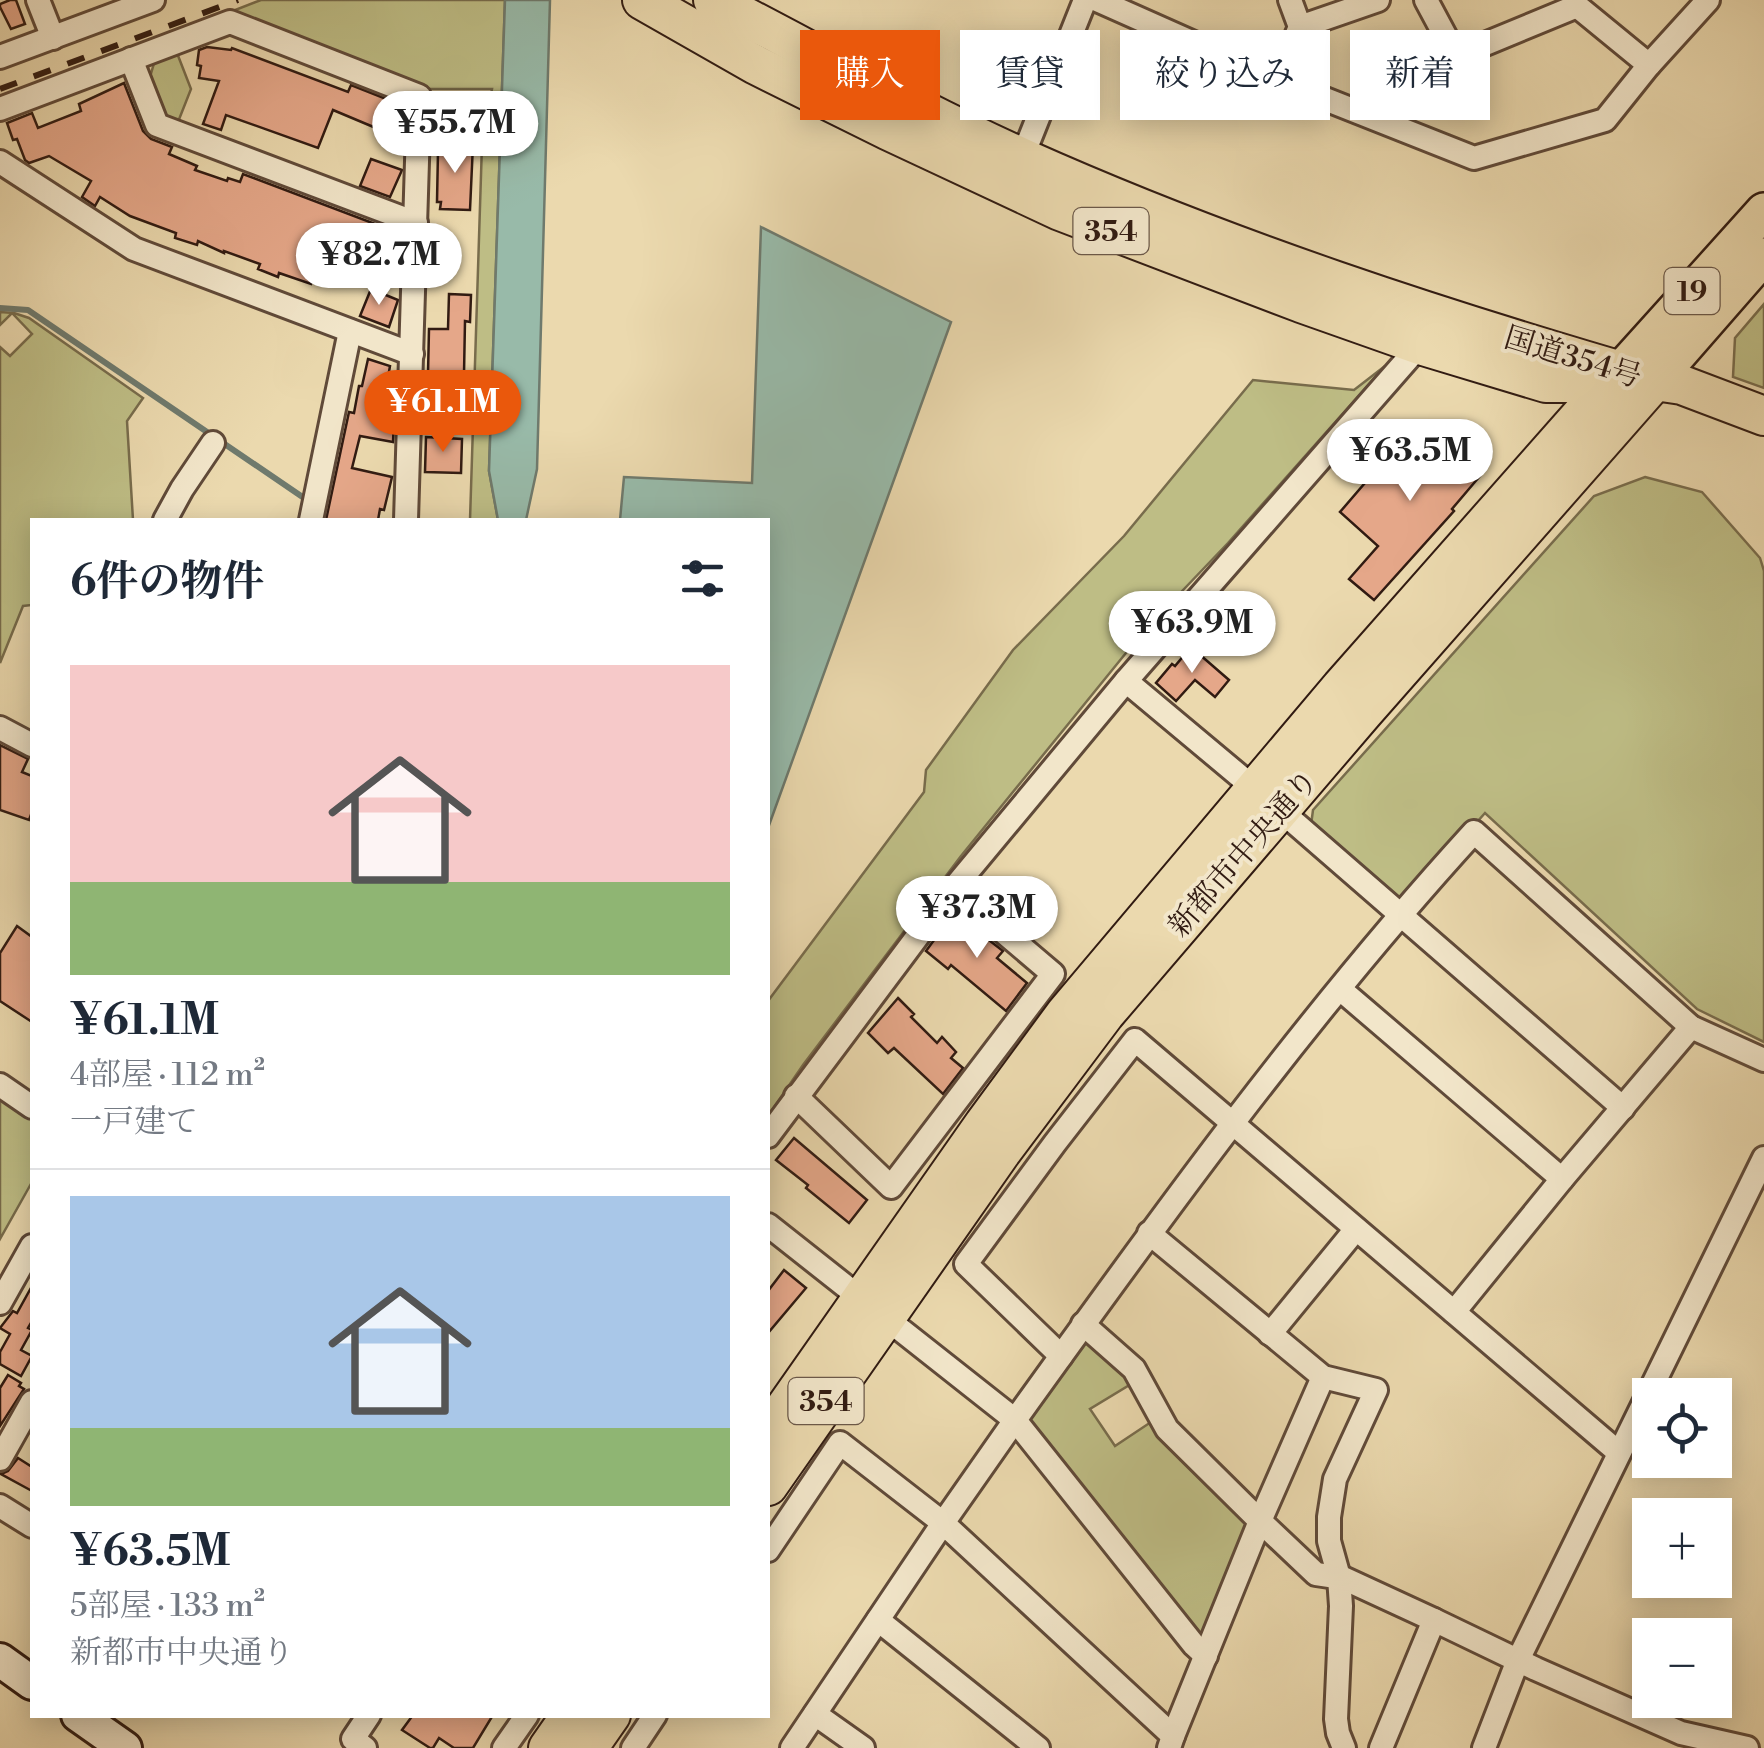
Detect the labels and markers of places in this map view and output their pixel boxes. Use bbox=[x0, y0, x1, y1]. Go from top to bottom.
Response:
pin: ¥55.7M bbox=[374, 91, 536, 176]
pin: ¥82.7M bbox=[298, 223, 460, 308]
pin: ¥61.1M bbox=[362, 370, 524, 455]
pin: ¥63.5M bbox=[1329, 419, 1491, 504]
pin: ¥63.9M bbox=[1111, 591, 1273, 676]
pin: ¥37.3M bbox=[896, 876, 1058, 961]

